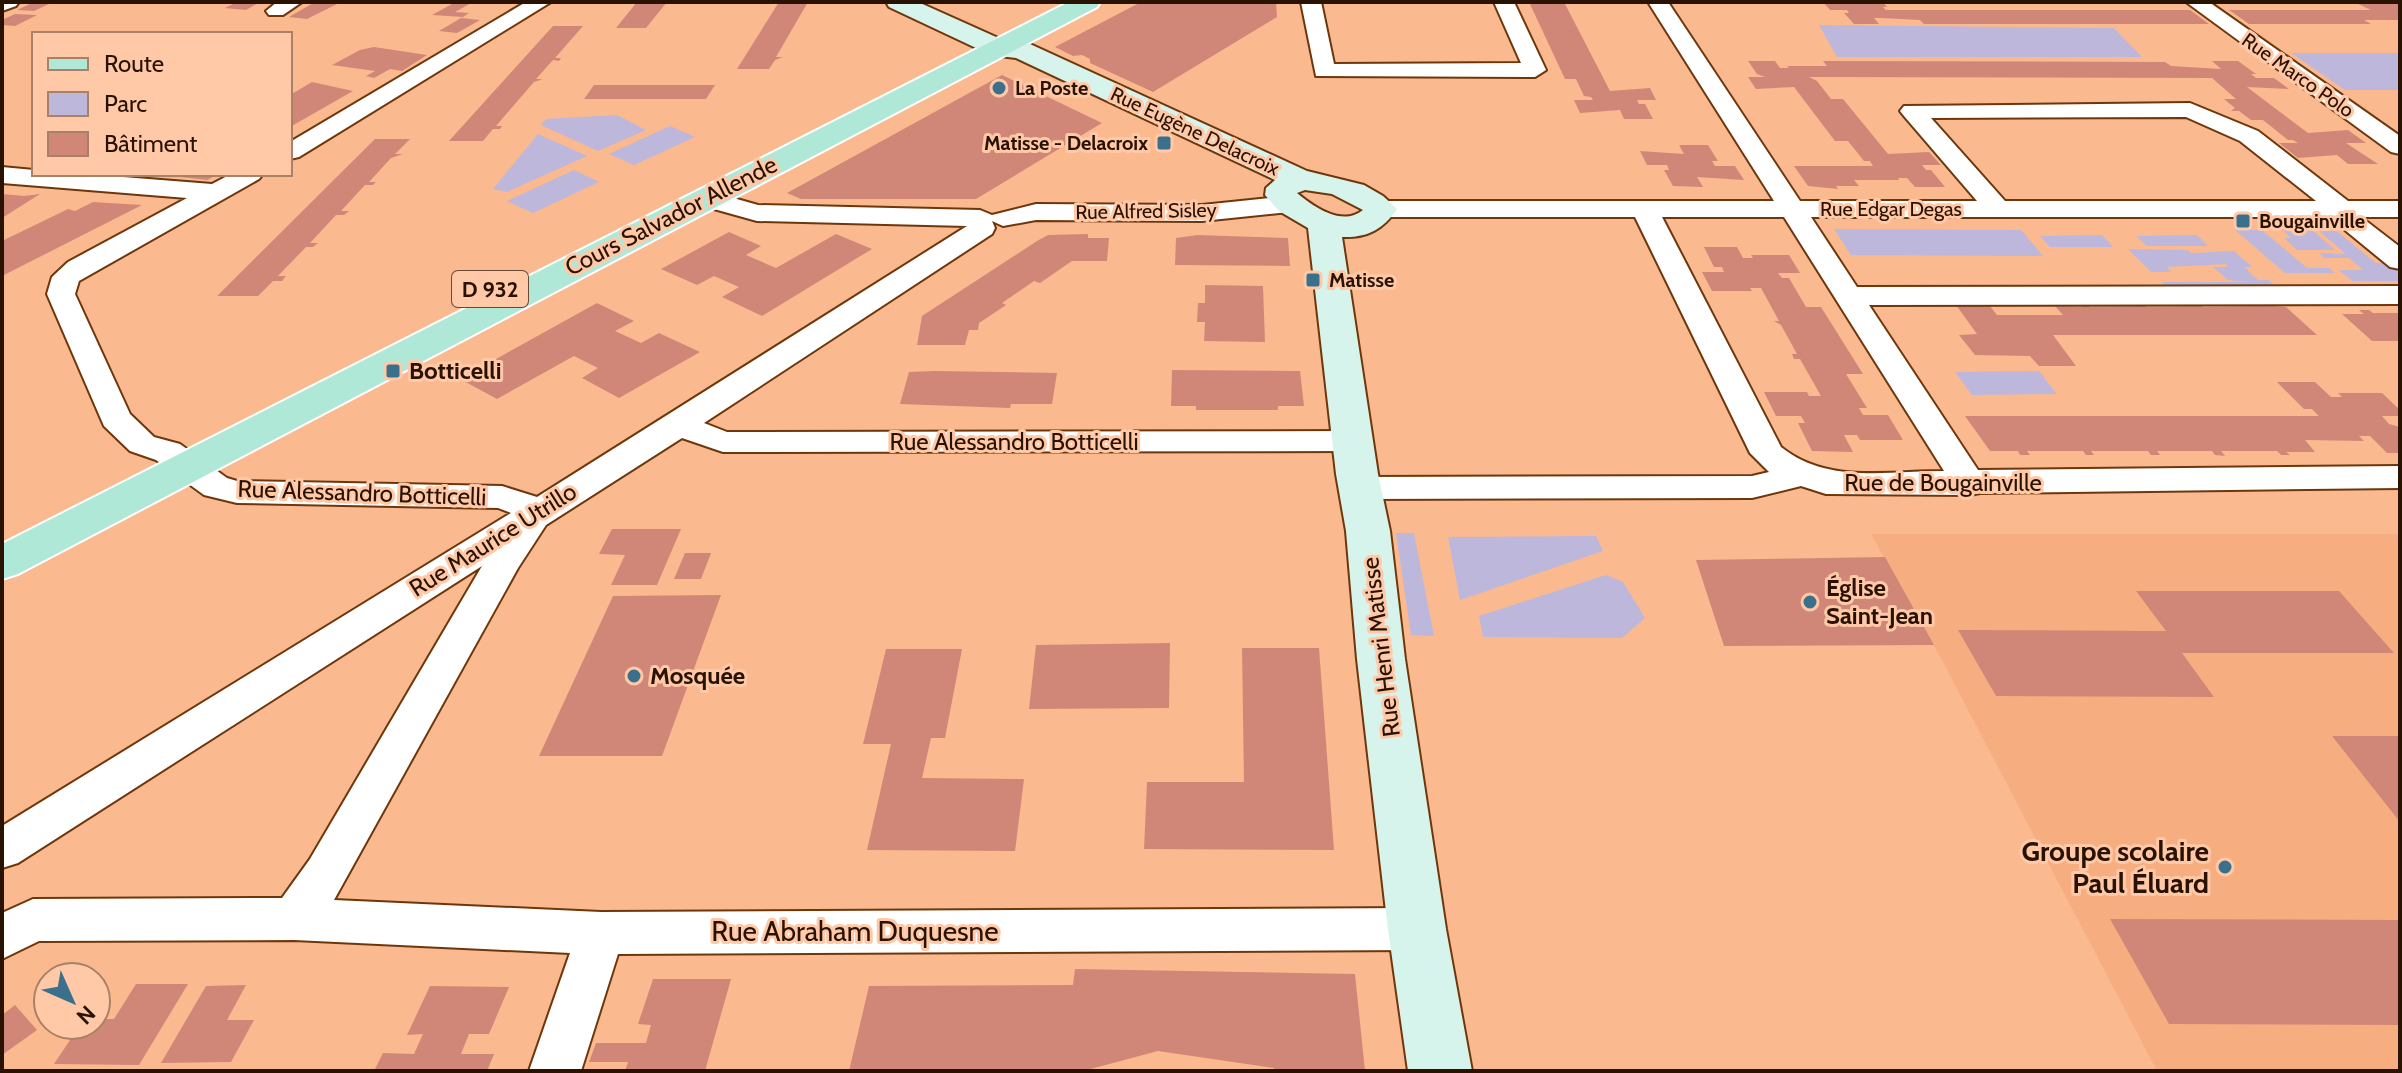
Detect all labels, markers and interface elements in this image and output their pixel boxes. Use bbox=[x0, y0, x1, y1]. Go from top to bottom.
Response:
street label: Rue Marco Polo bbox=[2237, 28, 2359, 122]
legend bbox=[32, 32, 292, 176]
text: Route bbox=[104, 49, 164, 78]
place label: La Poste bbox=[1015, 76, 1088, 100]
marker: La Poste bbox=[990, 79, 1008, 97]
street label: Rue Eugène Delacroix bbox=[1107, 81, 1284, 181]
text: Parc bbox=[104, 89, 147, 118]
text: Bâtiment bbox=[104, 129, 197, 158]
place label: Matisse - Delacroix bbox=[984, 131, 1148, 155]
marker: Matisse - Delacroix bbox=[1155, 134, 1173, 152]
street label: Cours Salvador Allende bbox=[560, 150, 782, 282]
street label: Rue Edgar Degas bbox=[1820, 197, 1962, 221]
street label: Rue Alfred Sisley bbox=[1075, 198, 1217, 224]
place label: Bougainville bbox=[2259, 209, 2365, 233]
marker: Bougainville bbox=[2234, 212, 2252, 230]
place label: Matisse bbox=[1329, 268, 1394, 292]
road number: D 932 bbox=[452, 271, 528, 307]
marker: Matisse bbox=[1304, 271, 1322, 289]
place label: Botticelli bbox=[409, 356, 501, 385]
marker: Botticelli bbox=[384, 362, 402, 380]
street label: Rue Alessandro Botticelli bbox=[890, 427, 1138, 456]
street label: Rue de Bougainville bbox=[1844, 468, 2042, 497]
street label: Rue Alessandro Botticelli bbox=[237, 474, 487, 511]
street label: Rue Maurice Utrillo bbox=[404, 477, 582, 603]
street label: Rue Henri Matisse bbox=[1355, 556, 1406, 739]
place label: Église Saint-Jean bbox=[1826, 573, 1933, 630]
marker: Église Saint-Jean bbox=[1801, 593, 1819, 611]
place label: Mosquée bbox=[650, 661, 745, 690]
marker: Mosquée bbox=[625, 667, 643, 685]
place label: Groupe scolaire Paul Éluard bbox=[2022, 834, 2209, 900]
marker: Groupe scolaire Paul Éluard bbox=[2216, 858, 2234, 876]
street label: Rue Abraham Duquesne bbox=[711, 914, 999, 948]
north arrow bbox=[32, 961, 112, 1041]
text: N bbox=[71, 1000, 101, 1030]

